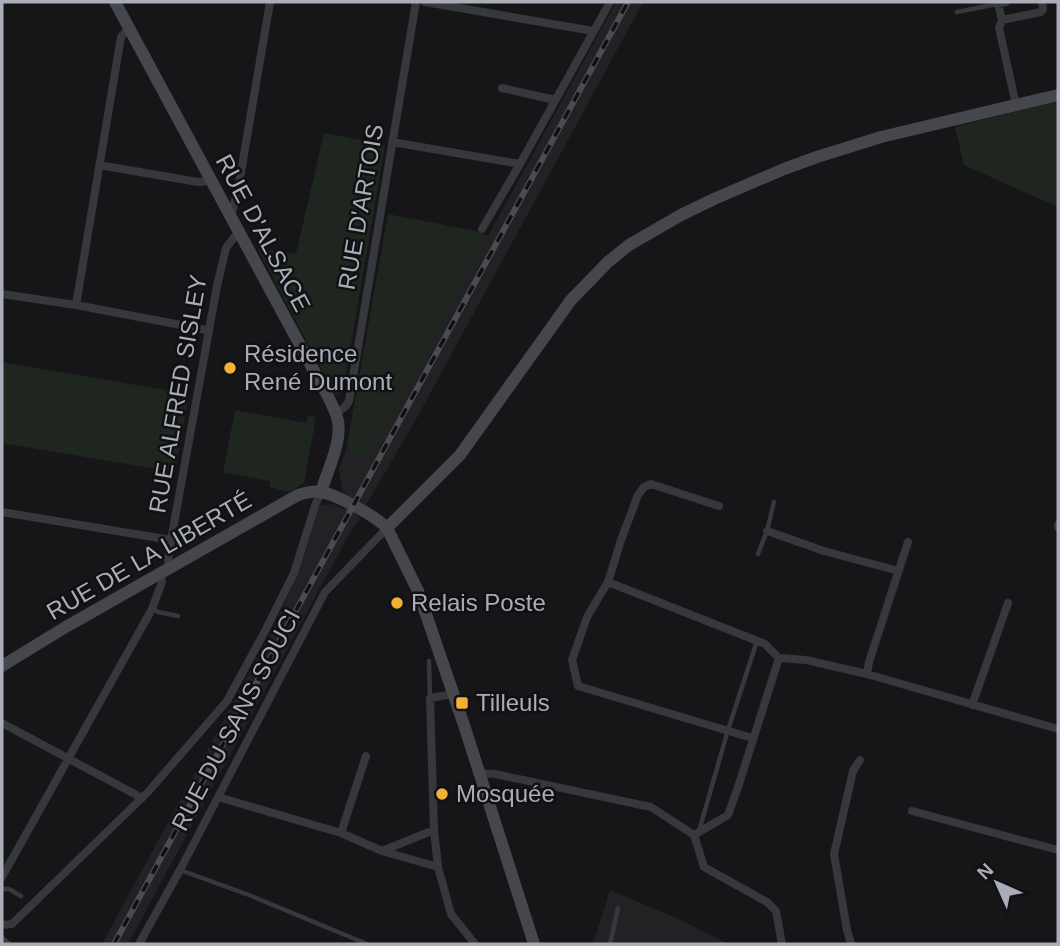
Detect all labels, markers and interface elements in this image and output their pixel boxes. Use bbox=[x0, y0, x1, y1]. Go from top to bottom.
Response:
street label: RUE D'ARTOIS bbox=[333, 122, 388, 292]
street label: RUE D'ALSACE bbox=[211, 150, 316, 316]
street label: RUE ALFRED SISLEY bbox=[143, 273, 212, 515]
place label: Résidence René Dumont bbox=[244, 340, 392, 395]
marker: Résidence René Dumont bbox=[222, 360, 238, 376]
street label: RUE DE LA LIBERTÉ bbox=[42, 486, 256, 625]
place label: Relais Poste bbox=[411, 589, 546, 616]
marker: Relais Poste bbox=[389, 595, 405, 611]
street label: RUE DU SANS SOUCI bbox=[166, 605, 305, 835]
place label: Tilleuls bbox=[476, 689, 550, 716]
marker: Tilleuls bbox=[454, 695, 470, 711]
place label: Mosquée bbox=[456, 780, 555, 807]
marker: Mosquée bbox=[434, 786, 450, 802]
north arrow bbox=[962, 848, 1032, 918]
text: N bbox=[973, 859, 998, 884]

